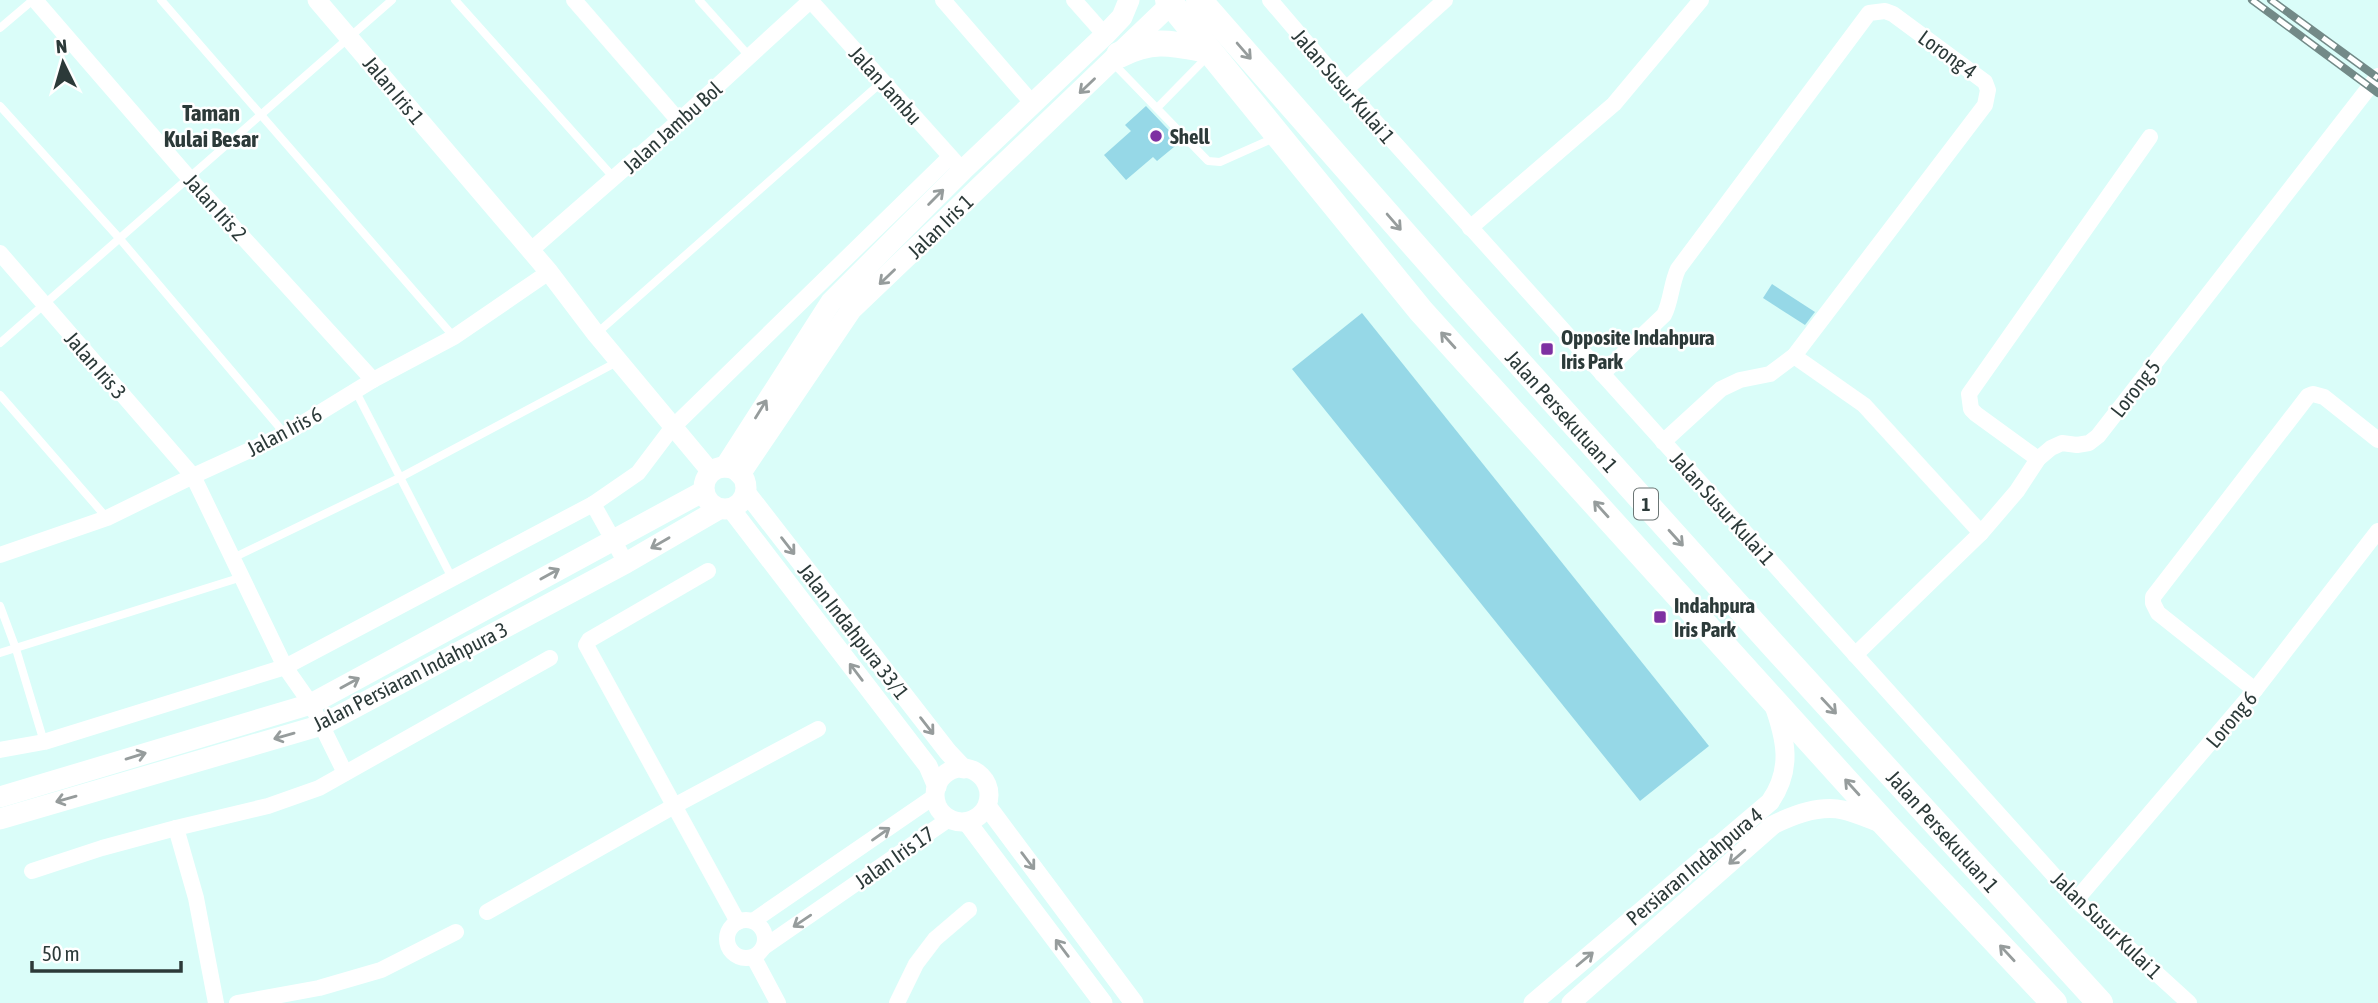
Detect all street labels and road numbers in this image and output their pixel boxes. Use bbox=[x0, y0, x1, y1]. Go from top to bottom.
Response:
street label: Jalan Susur Kulai 1 bbox=[1288, 24, 1400, 148]
street label: Lorong 4 bbox=[1914, 25, 1982, 83]
street label: Jalan Jambu bbox=[845, 41, 927, 129]
street label: Jalan Iris 1 bbox=[359, 51, 429, 129]
street label: Jalan Jambu Bol bbox=[618, 76, 727, 178]
street label: Jalan Iris 2 bbox=[180, 169, 252, 245]
street label: Jalan Iris 1 bbox=[902, 189, 978, 263]
street label: Jalan Iris 3 bbox=[60, 326, 132, 404]
street label: Jalan Persekutuan 1 bbox=[1501, 345, 1623, 477]
street label: Lorong 5 bbox=[2105, 355, 2165, 421]
street label: Jalan Iris 6 bbox=[242, 401, 326, 461]
street label: Jalan Susur Kulai 1 bbox=[1666, 447, 1780, 569]
road number: 1 bbox=[1634, 489, 1658, 520]
street label: Jalan Indahpura 33/1 bbox=[794, 558, 914, 704]
street label: Jalan Persiaran Indahpura 3 bbox=[309, 616, 511, 736]
street label: Lorong 6 bbox=[2201, 686, 2261, 752]
street label: Jalan Persekutuan 1 bbox=[1882, 765, 2004, 897]
street label: Persiaran Indahpura 4 bbox=[1621, 802, 1767, 930]
street label: Jalan Iris 17 bbox=[850, 821, 938, 893]
street label: Jalan Susur Kulai 1 bbox=[2047, 866, 2167, 984]

